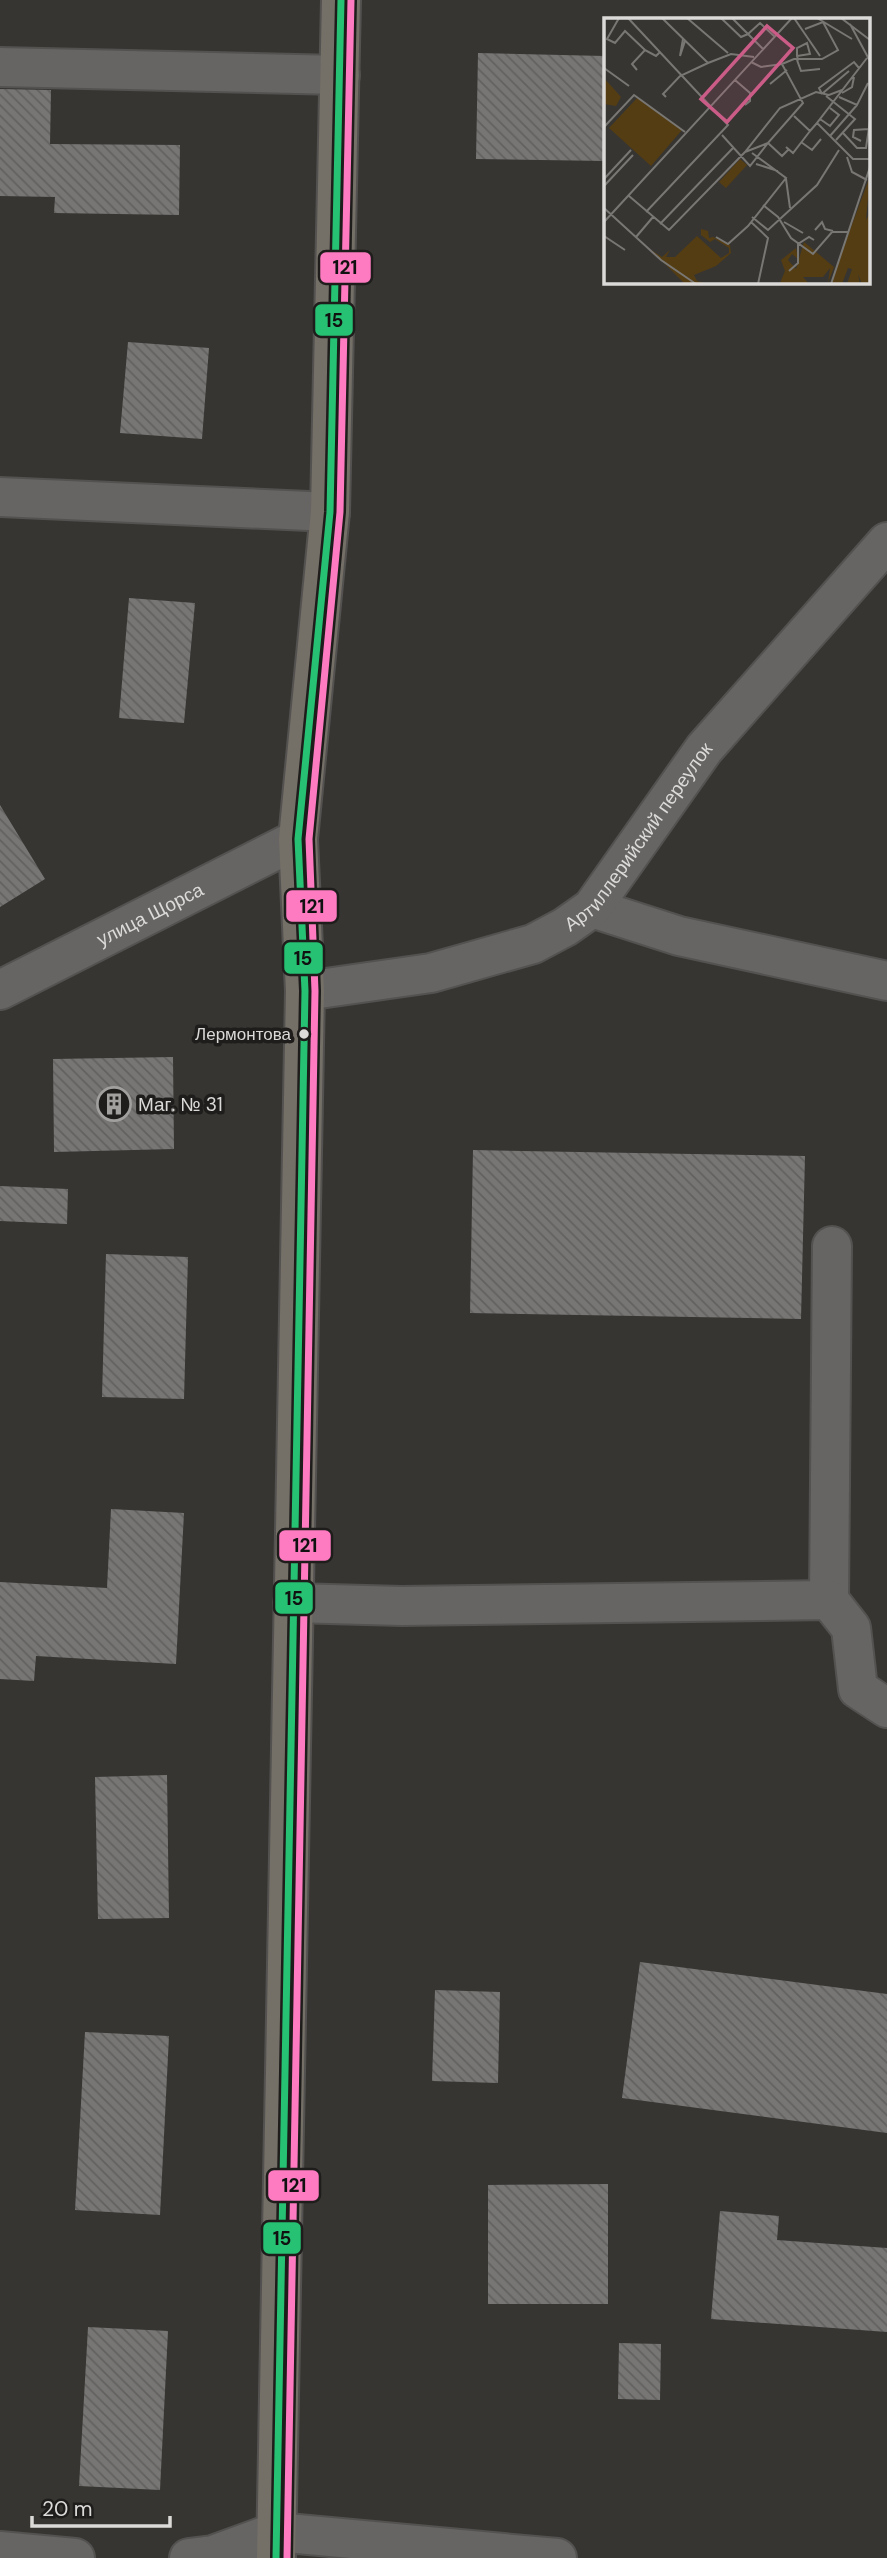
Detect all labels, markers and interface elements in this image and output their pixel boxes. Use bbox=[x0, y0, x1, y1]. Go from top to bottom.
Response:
inset map bbox=[604, 18, 870, 284]
line badge: 121 bbox=[319, 251, 372, 284]
text: 121 bbox=[333, 255, 357, 280]
line badge: 15 bbox=[314, 303, 354, 337]
text: 15 bbox=[325, 308, 343, 333]
street label: Артиллерийский переулок bbox=[559, 736, 718, 936]
street label: улица Щорса bbox=[92, 876, 208, 952]
line badge: 121 bbox=[285, 889, 338, 923]
text: 121 bbox=[300, 894, 324, 919]
line badge: 15 bbox=[283, 941, 324, 975]
text: 15 bbox=[294, 946, 312, 971]
place label: Лермонтова bbox=[195, 1023, 292, 1045]
marker: Лермонтова bbox=[297, 1027, 311, 1041]
building icon: Маг. № 31 bbox=[95, 1085, 133, 1123]
place label: Маг. № 31 bbox=[138, 1092, 223, 1117]
line badge: 121 bbox=[278, 1529, 332, 1562]
text: 121 bbox=[293, 1533, 317, 1558]
line badge: 15 bbox=[274, 1581, 314, 1615]
text: 15 bbox=[285, 1586, 303, 1611]
line badge: 121 bbox=[267, 2169, 320, 2202]
text: 121 bbox=[282, 2173, 306, 2198]
line badge: 15 bbox=[262, 2221, 302, 2255]
text: 15 bbox=[273, 2226, 291, 2251]
scale bar bbox=[32, 2484, 170, 2528]
text: 20 m bbox=[42, 2495, 93, 2523]

